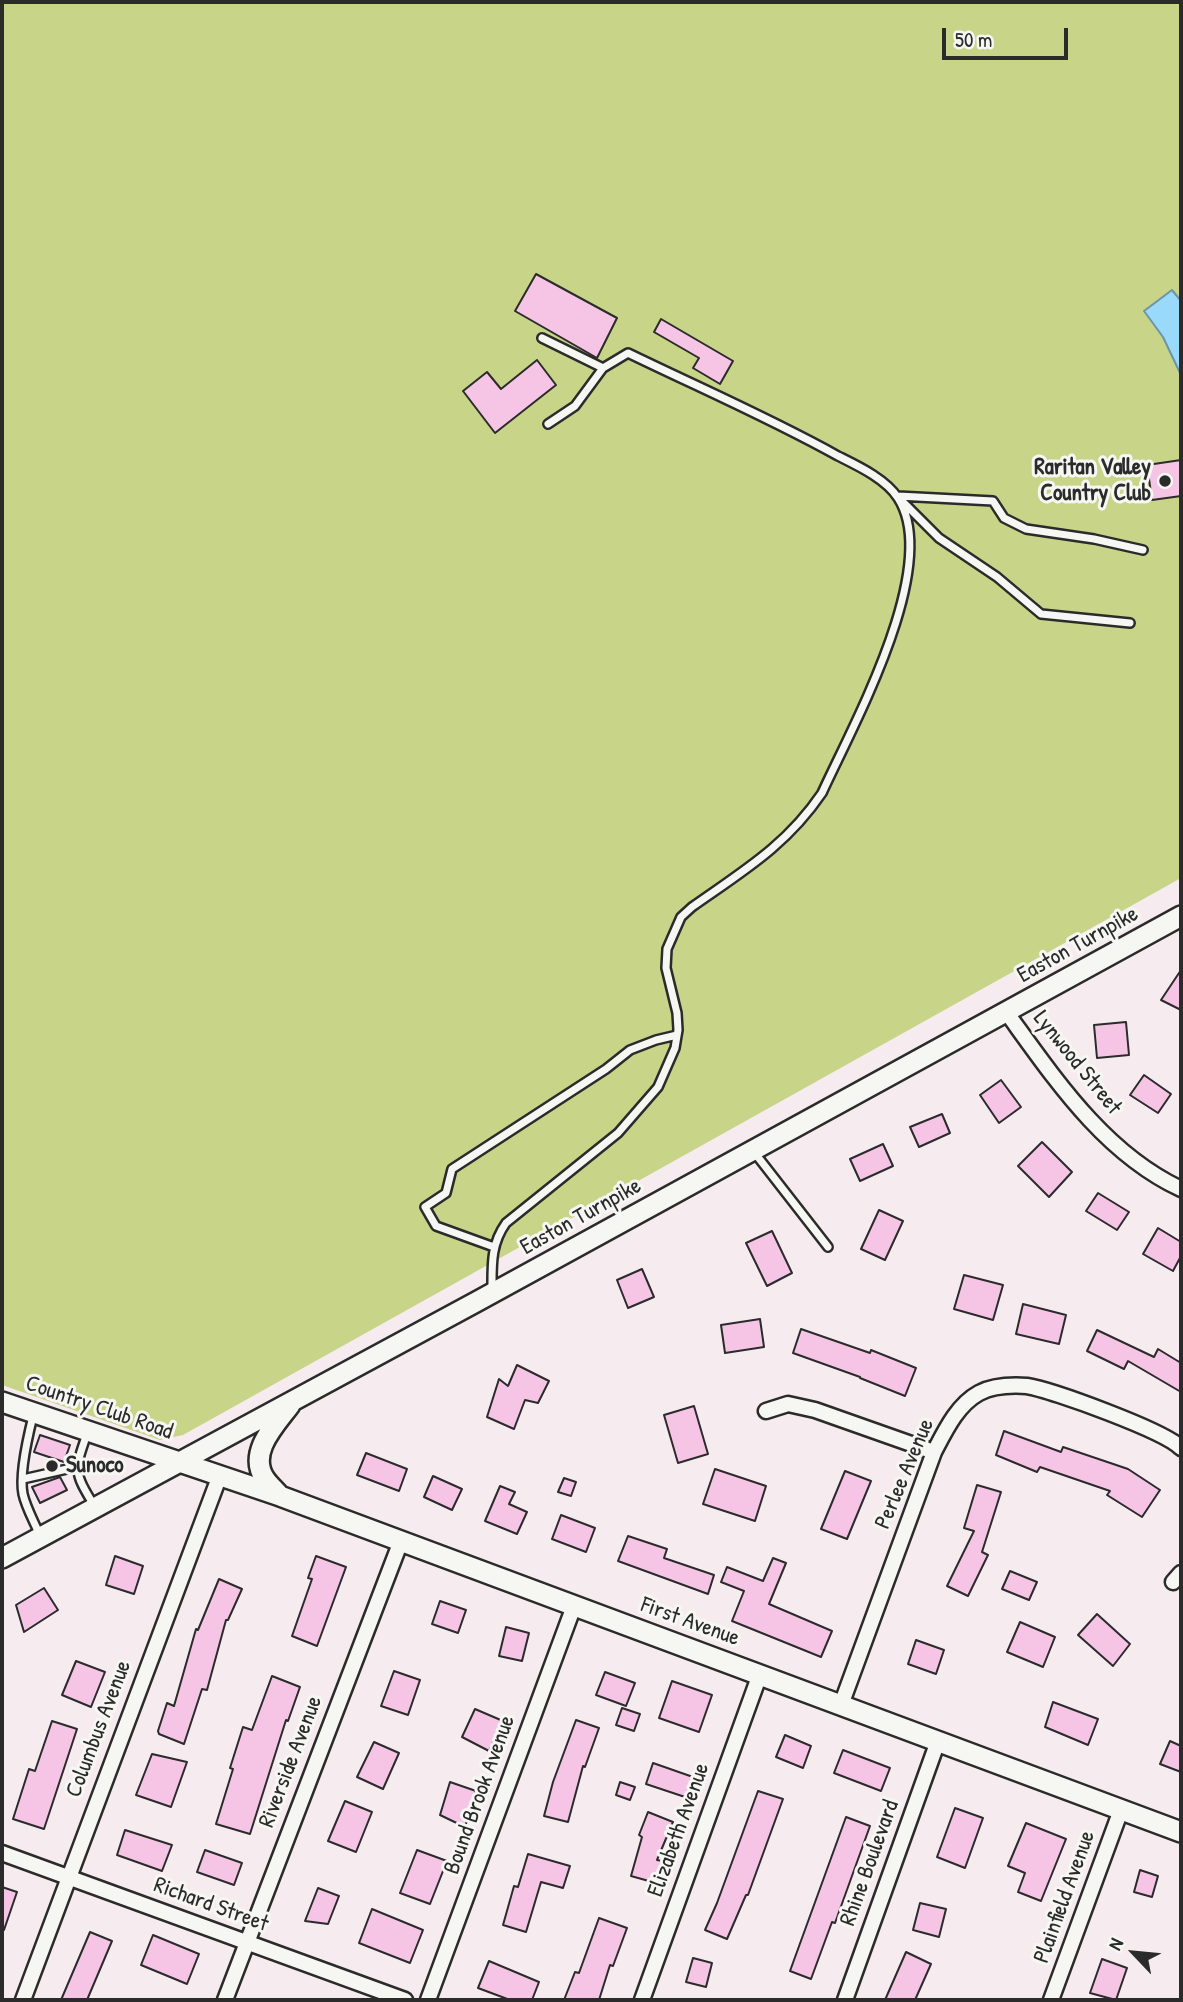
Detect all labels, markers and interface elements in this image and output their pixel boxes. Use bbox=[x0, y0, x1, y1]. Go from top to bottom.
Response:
scale bar bbox=[945, 14, 1071, 58]
text: 50 m bbox=[955, 25, 992, 54]
place label: Raritan Valley Country Club bbox=[1034, 454, 1151, 508]
marker: Raritan Valley Country Club bbox=[1157, 473, 1173, 489]
street label: Easton Turnpike bbox=[1013, 900, 1143, 990]
street label: Lynwood Street bbox=[1027, 1005, 1127, 1121]
street label: Easton Turnpike bbox=[516, 1172, 646, 1262]
street label: Country Club Road bbox=[22, 1370, 176, 1446]
street label: Perlee Avenue bbox=[869, 1415, 941, 1533]
place label: Sunoco bbox=[66, 1452, 124, 1480]
marker: Sunoco bbox=[44, 1458, 60, 1474]
street label: First Avenue bbox=[637, 1591, 743, 1653]
street label: Columbus Avenue bbox=[60, 1657, 138, 1801]
street label: Riverside Avenue bbox=[253, 1692, 329, 1832]
street label: Bound Brook Avenue bbox=[438, 1712, 522, 1878]
street label: Elizabeth Avenue bbox=[642, 1759, 716, 1901]
street label: Rhine Boulevard bbox=[835, 1796, 905, 1930]
street label: Plainfield Avenue bbox=[1028, 1827, 1102, 1967]
street label: Richard Street bbox=[150, 1872, 272, 1938]
north arrow bbox=[1099, 1918, 1169, 1988]
text: N bbox=[1101, 1934, 1129, 1954]

